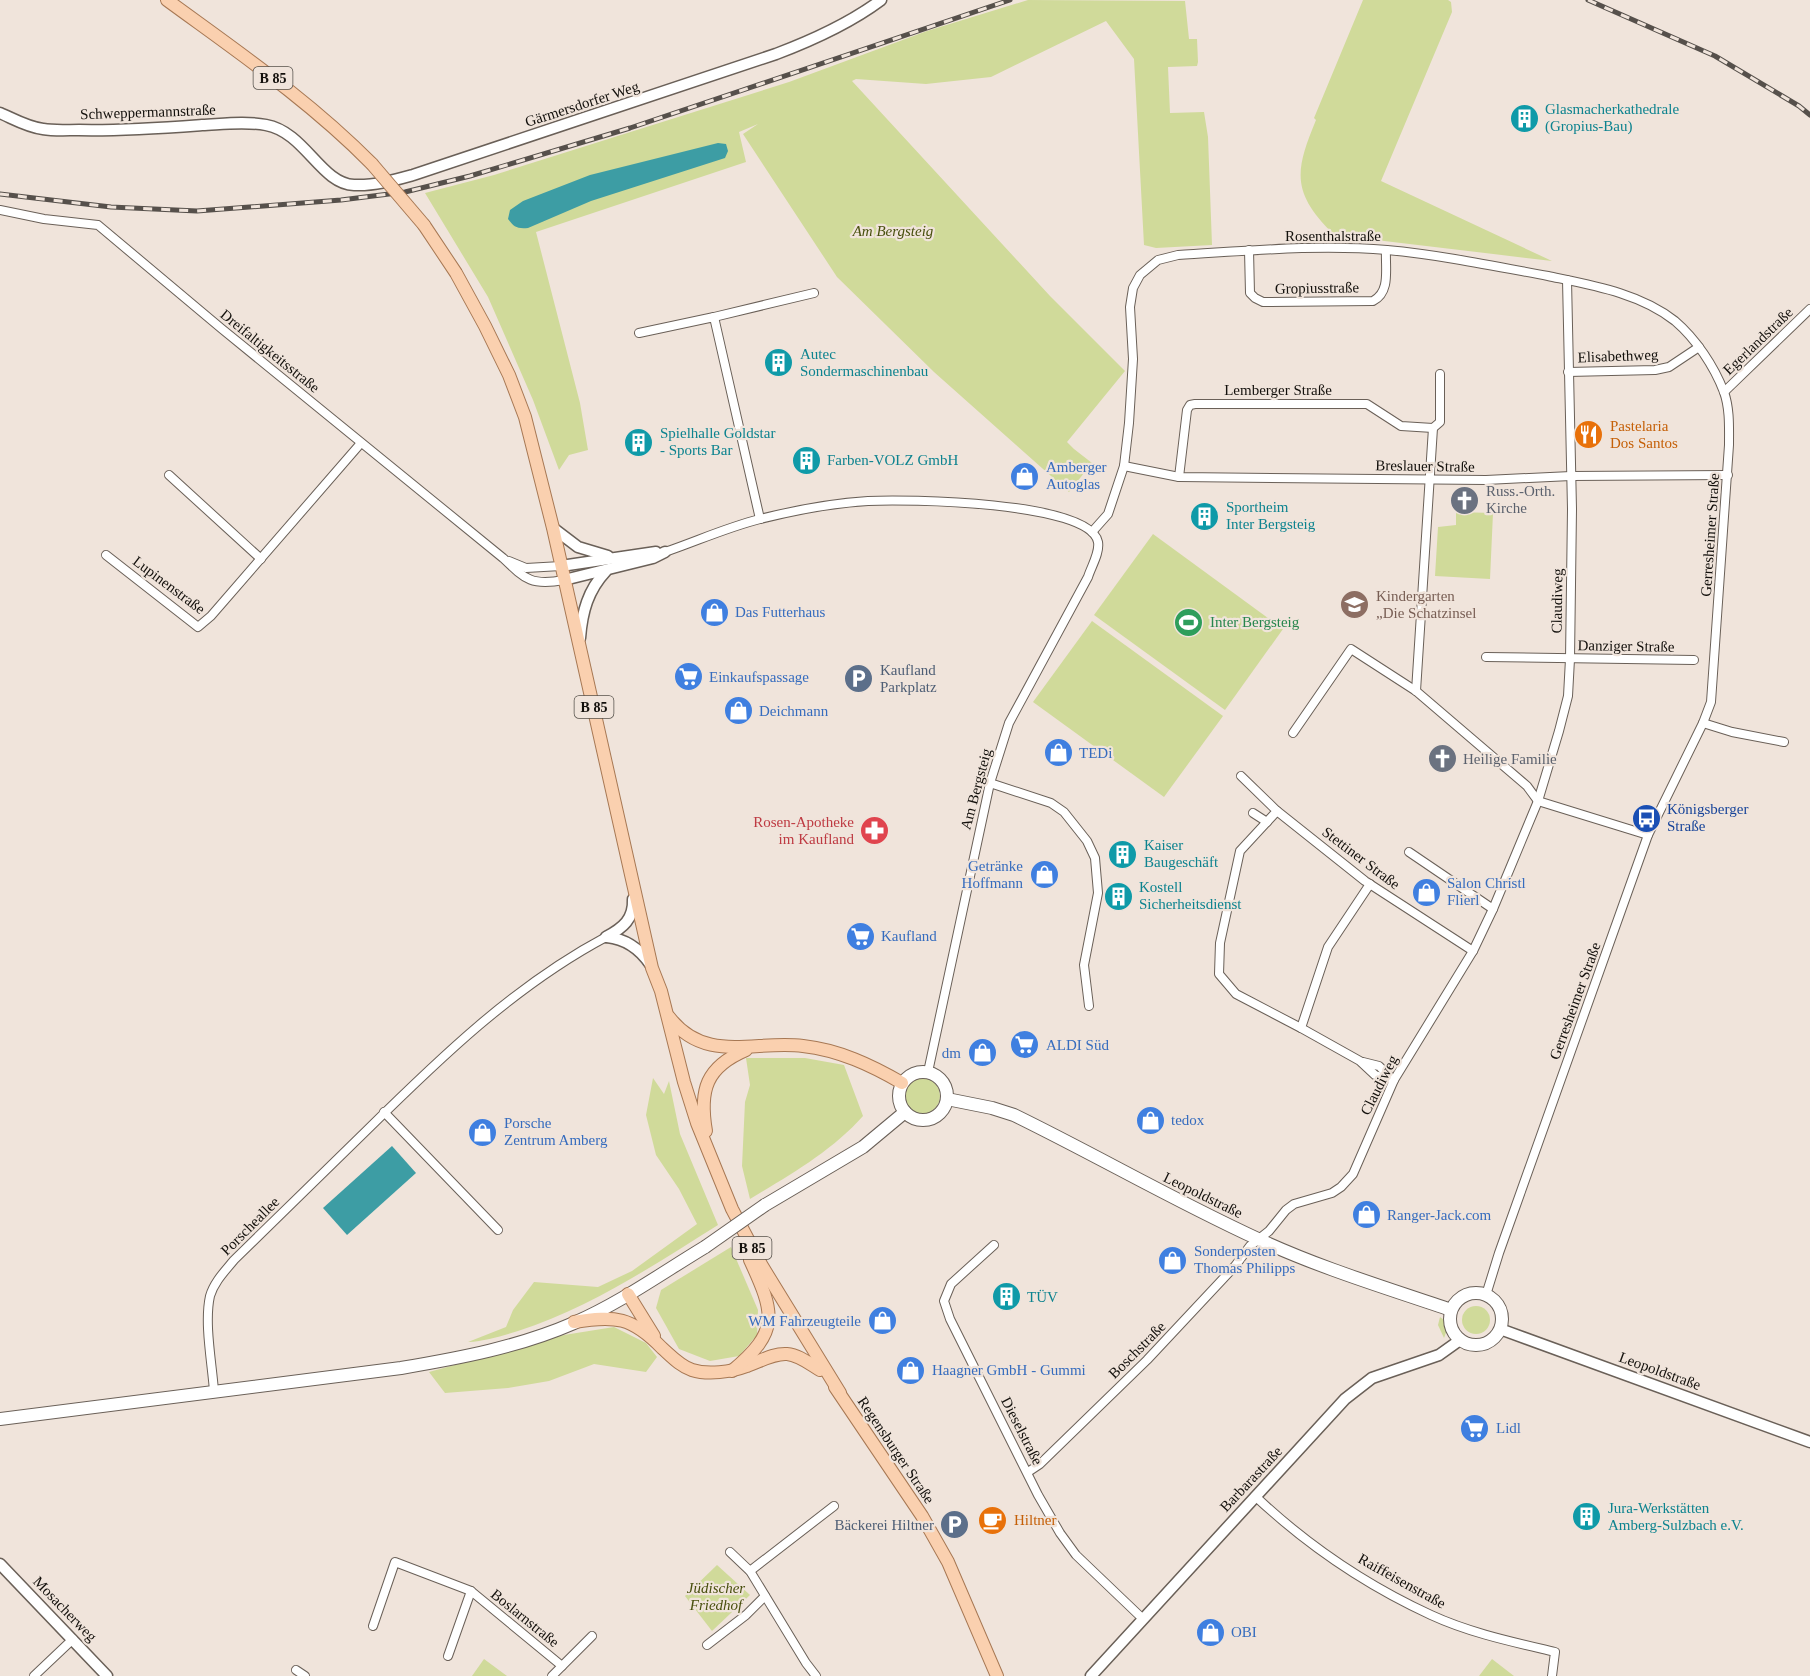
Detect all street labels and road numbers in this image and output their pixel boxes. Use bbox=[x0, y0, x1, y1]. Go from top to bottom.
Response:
road number: B 85 bbox=[254, 67, 292, 89]
street label: Gärmersdorfer Weg bbox=[523, 78, 641, 130]
street label: Schweppermannstraße bbox=[80, 102, 216, 122]
street label: Rosenthalstraße bbox=[1285, 228, 1381, 244]
street label: Gropiusstraße bbox=[1275, 279, 1360, 297]
street label: Egerlandstraße bbox=[1720, 304, 1796, 378]
street label: Dreifaltigkeitsstraße bbox=[217, 306, 323, 396]
street label: Elisabethweg bbox=[1577, 347, 1659, 365]
street label: Lemberger Straße bbox=[1224, 382, 1332, 398]
street label: Breslauer Straße bbox=[1375, 457, 1475, 475]
street label: Gerresheimer Straße bbox=[1698, 472, 1722, 597]
street label: Lupinenstraße bbox=[130, 553, 208, 617]
street label: Claudiweg bbox=[1548, 568, 1566, 634]
street label: Danziger Straße bbox=[1577, 637, 1675, 655]
road number: B 85 bbox=[574, 696, 614, 718]
street label: Am Bergsteig bbox=[957, 746, 995, 831]
street label: Stettiner Straße bbox=[1319, 824, 1403, 893]
street label: Gerresheimer Straße bbox=[1546, 940, 1604, 1062]
street label: Claudiweg bbox=[1357, 1052, 1401, 1118]
street label: Leopoldstraße bbox=[1161, 1169, 1245, 1221]
street label: Porscheallee bbox=[218, 1193, 283, 1258]
road number: B 85 bbox=[732, 1237, 771, 1259]
street label: Boschstraße bbox=[1105, 1318, 1169, 1382]
street label: Leopoldstraße bbox=[1617, 1349, 1703, 1393]
street label: Regensburger Straße bbox=[854, 1394, 938, 1507]
street label: Dieselstraße bbox=[998, 1394, 1046, 1468]
street label: Barbarastraße bbox=[1217, 1443, 1285, 1515]
street label: Raiffeisenstraße bbox=[1356, 1550, 1449, 1612]
street label: Mosacherweg bbox=[30, 1573, 100, 1645]
street label: Boslarnstraße bbox=[488, 1586, 562, 1650]

